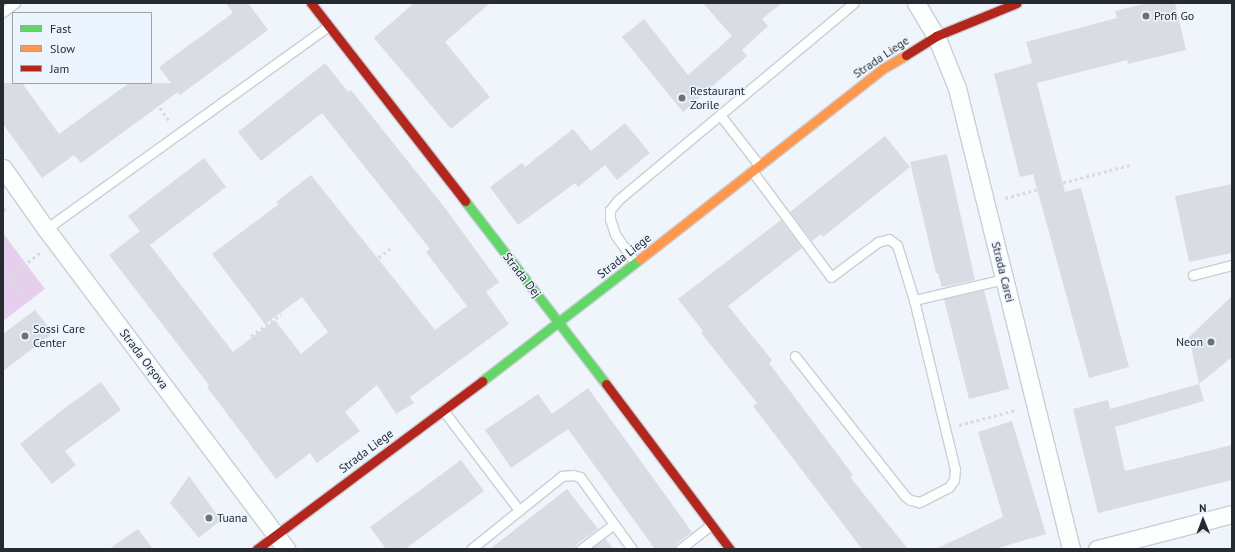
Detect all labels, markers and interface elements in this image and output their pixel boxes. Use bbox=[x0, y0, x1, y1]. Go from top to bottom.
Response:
place label: Profi Go bbox=[1154, 9, 1194, 23]
marker: Profi Go bbox=[1141, 11, 1151, 21]
legend bbox=[12, 12, 152, 84]
text: Fast bbox=[50, 21, 71, 36]
street label: Strada Liege bbox=[850, 33, 912, 81]
text: Slow bbox=[50, 41, 75, 56]
text: Jam bbox=[50, 61, 69, 76]
place label: Restaurant Zorile bbox=[690, 84, 745, 112]
marker: Restaurant Zorile bbox=[677, 93, 687, 103]
street label: Strada Liege bbox=[594, 231, 654, 281]
street label: Strada Carei bbox=[989, 240, 1017, 304]
street label: Strada Dej bbox=[500, 250, 544, 300]
place label: Sossi Care Center bbox=[33, 322, 85, 350]
street label: Strada Orșova bbox=[117, 326, 171, 392]
marker: Sossi Care Center bbox=[20, 331, 30, 341]
place label: Neon bbox=[1176, 335, 1203, 349]
marker: Neon bbox=[1206, 337, 1216, 347]
street label: Strada Liege bbox=[336, 426, 396, 476]
north arrow bbox=[1183, 500, 1223, 540]
text: N bbox=[1199, 501, 1207, 515]
place label: Tuana bbox=[217, 511, 247, 525]
marker: Tuana bbox=[204, 513, 214, 523]

